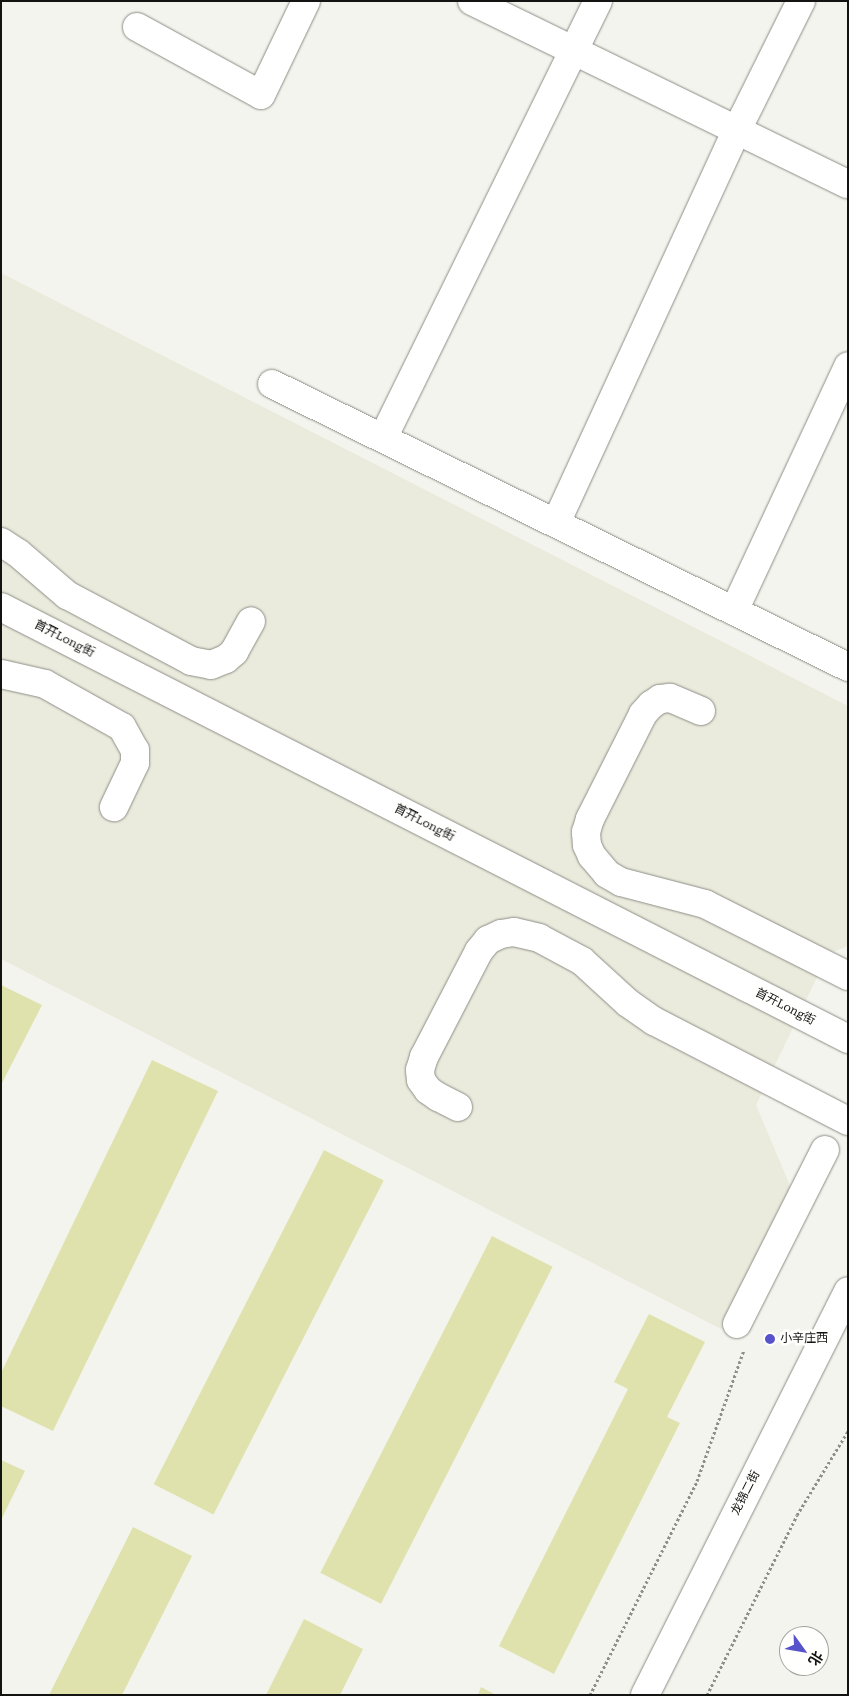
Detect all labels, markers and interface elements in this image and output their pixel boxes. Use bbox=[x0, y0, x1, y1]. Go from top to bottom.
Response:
street label: 首开Long街 bbox=[32, 618, 96, 660]
street label: 首开Long街 bbox=[392, 802, 456, 844]
street label: 首开Long街 bbox=[753, 986, 817, 1028]
place label: 小辛庄西 bbox=[780, 1332, 828, 1346]
marker: 小辛庄西 bbox=[764, 1333, 776, 1345]
street label: 龙锦二街 bbox=[729, 1468, 763, 1518]
north arrow bbox=[779, 1626, 829, 1676]
text: 北 bbox=[805, 1648, 826, 1669]

